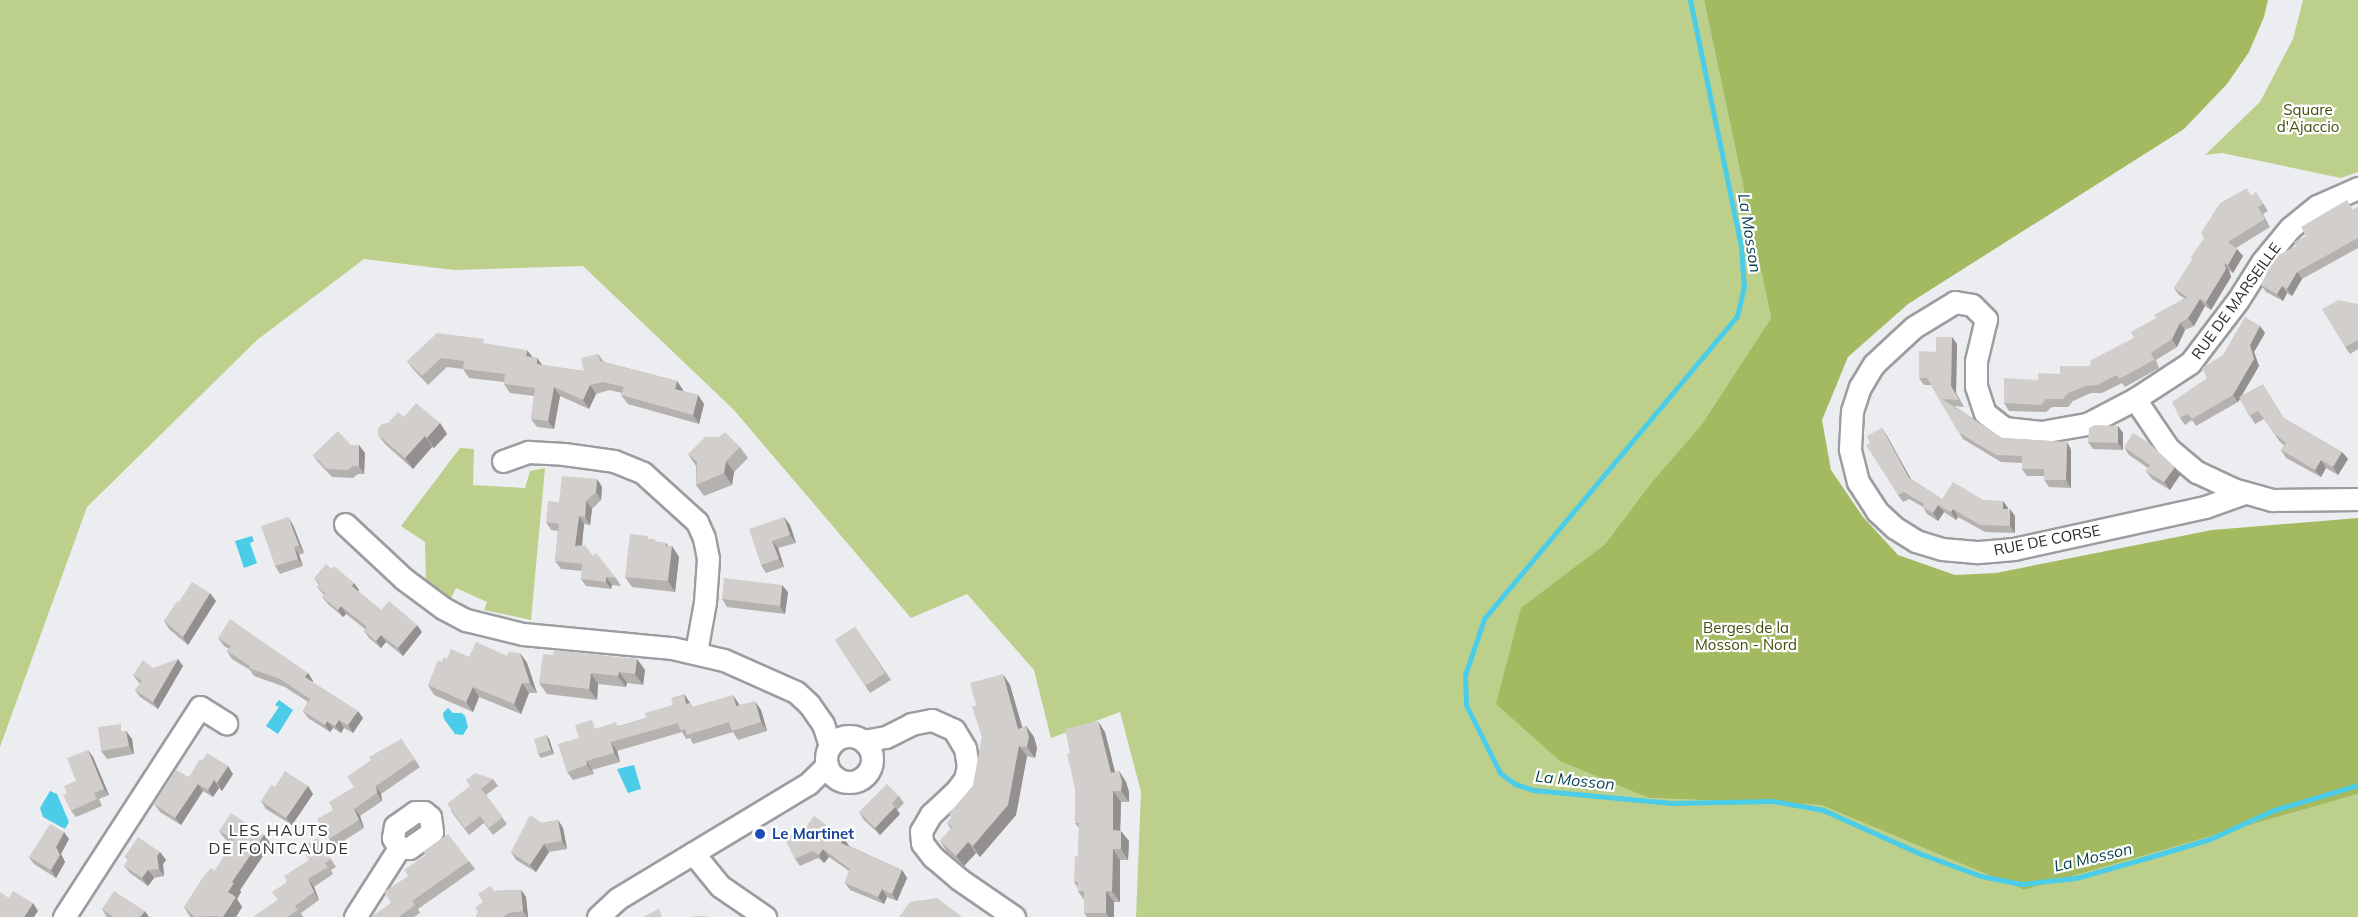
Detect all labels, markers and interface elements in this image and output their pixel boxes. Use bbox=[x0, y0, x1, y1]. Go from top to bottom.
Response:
park label: Square d'Ajaccio bbox=[2277, 100, 2339, 135]
water label: La Mosson bbox=[1734, 192, 1766, 274]
street label: RUE DE MARSEILLE bbox=[2188, 239, 2284, 363]
street label: RUE DE CORSE bbox=[1992, 521, 2102, 559]
park label: Berges de la Mosson - Nord bbox=[1695, 618, 1797, 653]
water label: La Mosson bbox=[1534, 766, 1616, 794]
district label: LES HAUTS DE FONTCAUDE bbox=[209, 820, 349, 858]
place label: Le Martinet bbox=[772, 825, 854, 843]
marker: Le Martinet bbox=[753, 827, 767, 841]
water label: La Mosson bbox=[2052, 839, 2134, 875]

